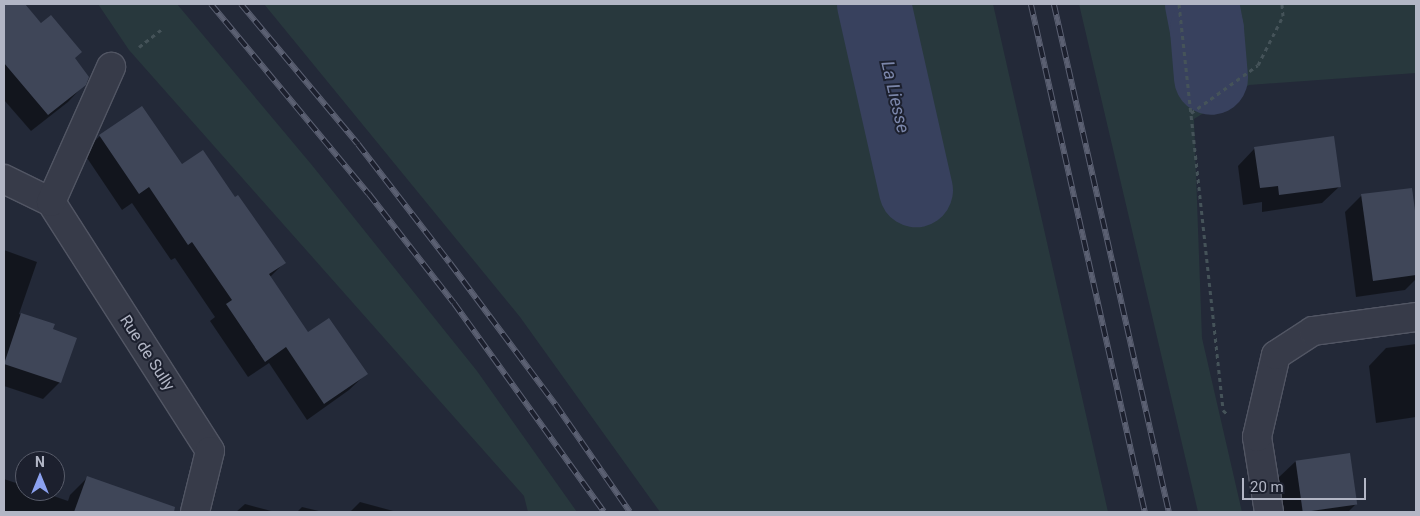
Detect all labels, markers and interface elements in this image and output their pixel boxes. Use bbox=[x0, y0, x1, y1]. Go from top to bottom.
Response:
water label: La Liesse bbox=[876, 59, 914, 135]
street label: Rue de Sully bbox=[115, 312, 179, 394]
north arrow bbox=[15, 451, 65, 501]
text: N bbox=[35, 454, 45, 470]
scale bar bbox=[1245, 468, 1369, 500]
text: 20 m bbox=[1250, 478, 1284, 496]

